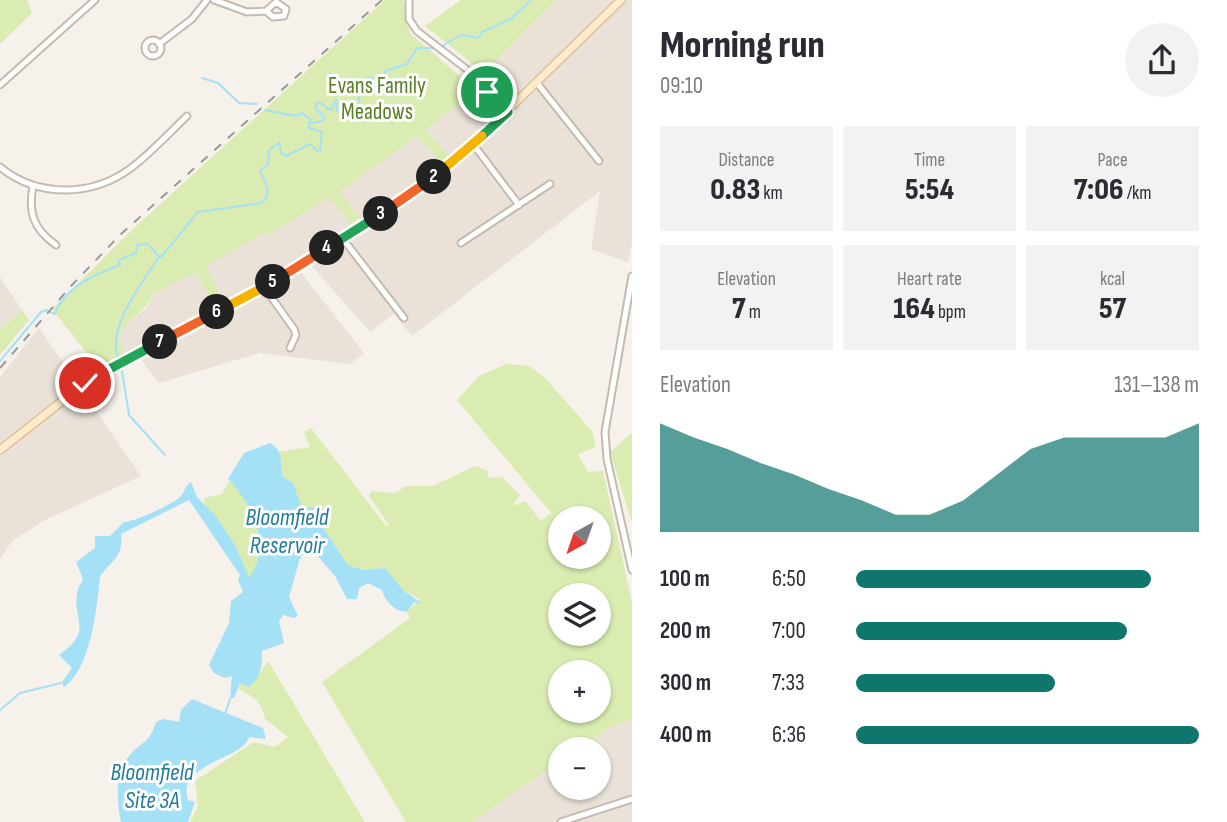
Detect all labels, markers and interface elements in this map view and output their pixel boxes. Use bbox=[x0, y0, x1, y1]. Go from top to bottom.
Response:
text: Morning run bbox=[660, 23, 825, 68]
button: share bbox=[1125, 23, 1199, 97]
pin bbox=[457, 62, 517, 122]
park label: Evans Family Meadows bbox=[328, 72, 426, 126]
text: 09:10 bbox=[660, 72, 703, 100]
icon: arrive bbox=[468, 73, 506, 111]
text: Distance bbox=[718, 149, 775, 172]
text: Time bbox=[914, 149, 945, 172]
text: Pace bbox=[1097, 149, 1128, 172]
pin: 2 bbox=[416, 160, 452, 194]
text: 2 bbox=[429, 165, 438, 188]
text: 0.83 bbox=[710, 172, 760, 208]
text: 5:54 bbox=[905, 172, 954, 208]
text: 7:06 bbox=[1074, 172, 1124, 208]
text: km bbox=[760, 182, 783, 205]
text: /km bbox=[1124, 182, 1151, 205]
pin: 3 bbox=[364, 196, 398, 232]
text: 3 bbox=[376, 202, 385, 225]
pin: 4 bbox=[310, 230, 344, 266]
text: 4 bbox=[322, 236, 331, 259]
pin: 5 bbox=[256, 264, 290, 300]
text: Elevation bbox=[717, 268, 776, 291]
text: Heart rate bbox=[897, 268, 962, 291]
text: kcal bbox=[1100, 268, 1125, 291]
text: 5 bbox=[268, 270, 277, 293]
text: 7 bbox=[732, 291, 746, 327]
text: 164 bbox=[893, 291, 935, 327]
text: 57 bbox=[1099, 291, 1126, 327]
pin: 6 bbox=[200, 294, 234, 330]
text: 6 bbox=[212, 300, 221, 323]
text: m bbox=[746, 301, 761, 324]
text: bpm bbox=[935, 301, 966, 324]
pin: 7 bbox=[142, 324, 178, 360]
text: 7 bbox=[155, 330, 164, 353]
pin bbox=[55, 353, 115, 413]
icon: check bbox=[66, 364, 104, 402]
text: Elevation bbox=[660, 371, 731, 399]
text: 131–138 m bbox=[1114, 371, 1199, 399]
water label: Bloomfield Reservoir bbox=[245, 503, 330, 560]
north arrow bbox=[548, 506, 611, 569]
map controls bbox=[548, 506, 611, 800]
text: 100 m bbox=[660, 565, 710, 593]
text: 6:50 bbox=[772, 565, 806, 593]
button: layers bbox=[548, 583, 611, 646]
text: 200 m bbox=[660, 617, 711, 645]
text: 7:00 bbox=[772, 617, 806, 645]
button: + bbox=[548, 660, 611, 723]
text: 300 m bbox=[660, 669, 711, 697]
text: 7:33 bbox=[772, 669, 805, 697]
text: 400 m bbox=[660, 721, 711, 749]
text: 6:36 bbox=[772, 721, 806, 749]
button: − bbox=[548, 737, 611, 800]
water label: Bloomfield Site 3A bbox=[110, 758, 195, 815]

